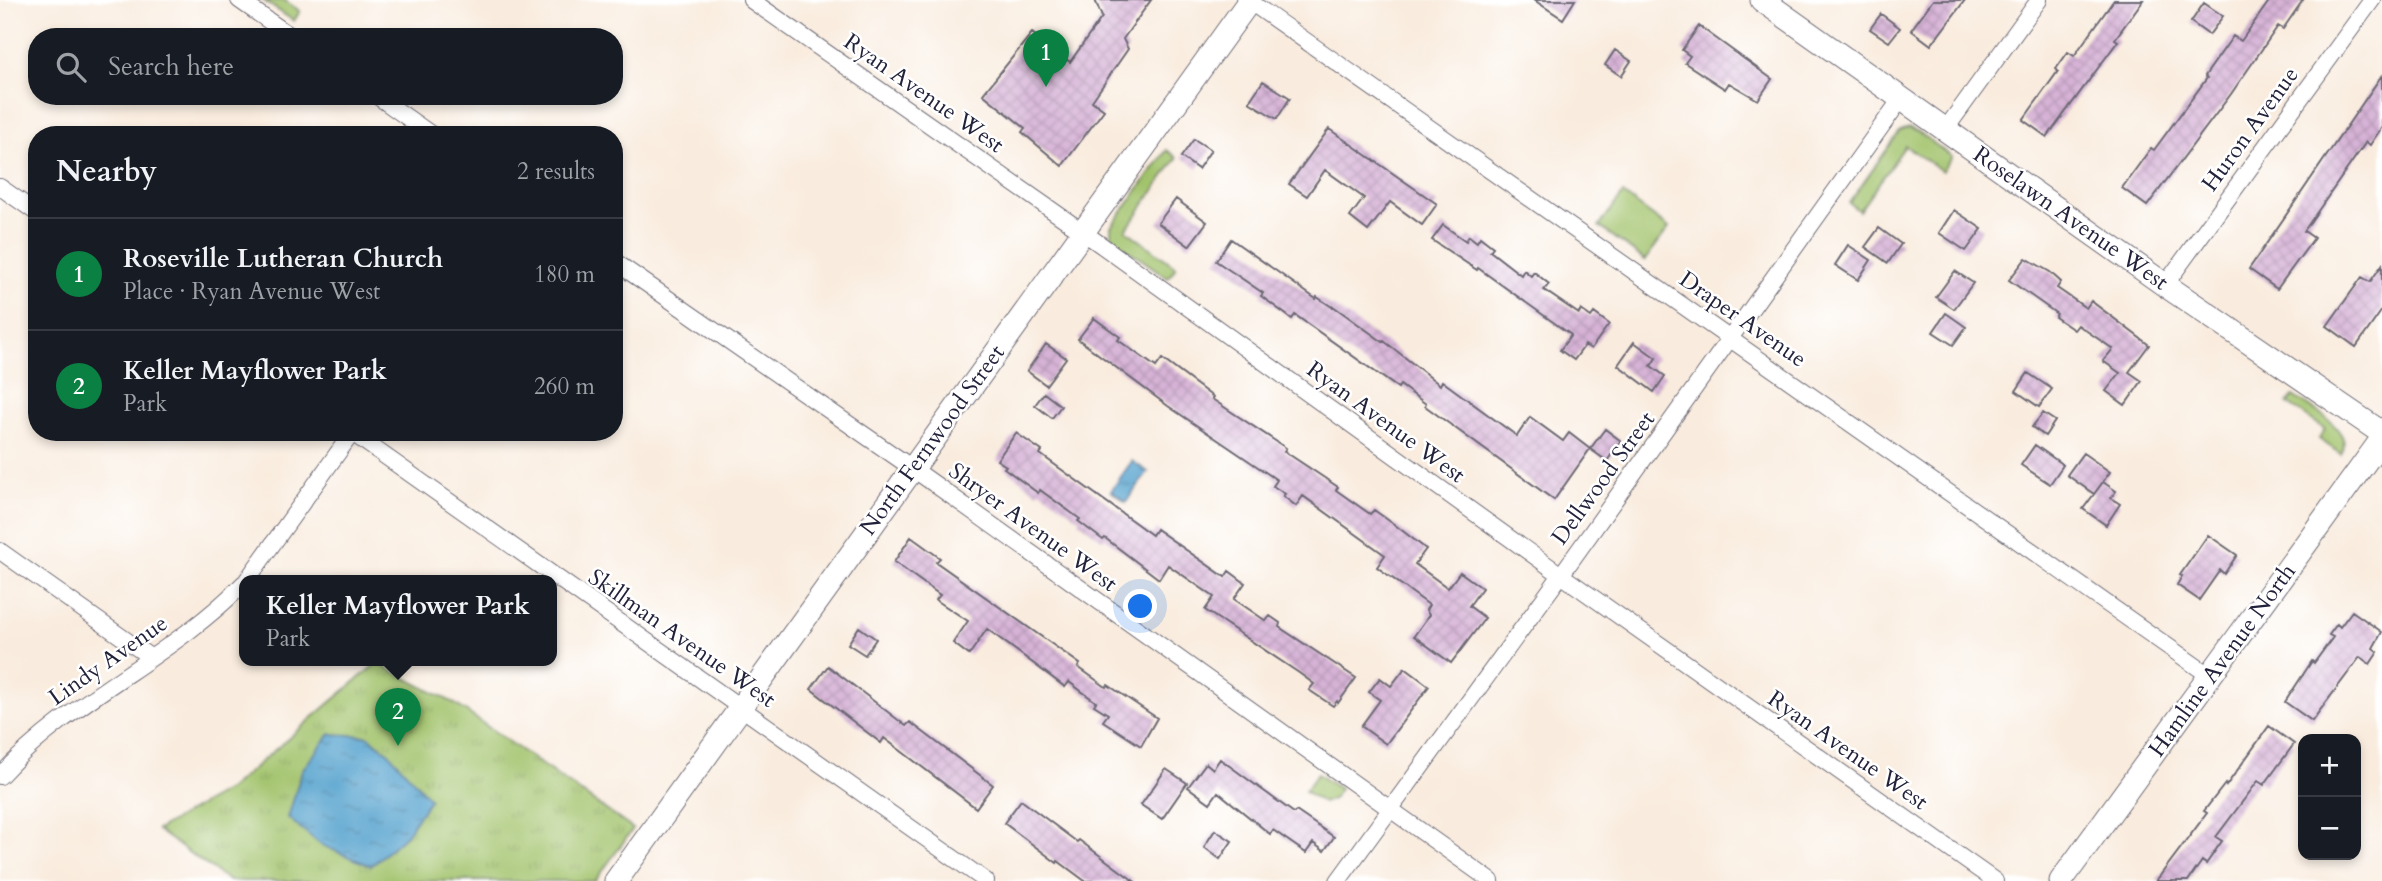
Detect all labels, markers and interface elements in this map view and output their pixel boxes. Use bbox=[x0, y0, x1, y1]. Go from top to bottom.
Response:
street label: Ryan Avenue West bbox=[838, 26, 1010, 160]
search box bbox=[28, 28, 623, 105]
pin: 1 bbox=[1023, 29, 1069, 87]
icon: search bbox=[52, 48, 90, 86]
text: Search here bbox=[108, 49, 234, 84]
street label: Huron Avenue bbox=[2194, 61, 2306, 197]
street label: Roselawn Avenue West bbox=[1967, 139, 2175, 297]
text: Nearby bbox=[56, 151, 157, 192]
text: 2 results bbox=[517, 156, 595, 187]
text: Roseville Lutheran Church bbox=[123, 241, 443, 276]
text: 1 bbox=[73, 259, 85, 290]
text: 180 m bbox=[534, 259, 595, 290]
street label: Draper Avenue bbox=[1673, 264, 1813, 374]
text: Place · Ryan Avenue West bbox=[123, 276, 380, 307]
street label: North Fernwood Street bbox=[852, 338, 1012, 542]
text: Keller Mayflower Park bbox=[123, 353, 387, 388]
street label: Ryan Avenue West bbox=[1301, 354, 1471, 490]
text: 2 bbox=[73, 371, 85, 402]
text: 260 m bbox=[534, 371, 595, 402]
text: Park bbox=[123, 388, 167, 419]
street label: Dellwood Street bbox=[1544, 405, 1662, 551]
street label: Shryer Avenue West bbox=[942, 455, 1124, 599]
street label: Hamline Avenue North bbox=[2141, 557, 2303, 763]
street label: Skillman Avenue West bbox=[582, 562, 782, 714]
popup bbox=[239, 575, 557, 666]
text: Keller Mayflower Park bbox=[266, 588, 530, 623]
your location bbox=[1123, 589, 1157, 623]
street label: Lindy Avenue bbox=[42, 608, 174, 712]
text: Park bbox=[266, 623, 310, 654]
street label: Ryan Avenue West bbox=[1762, 683, 1934, 817]
pin: 2 bbox=[375, 688, 421, 746]
map controls bbox=[2298, 734, 2361, 860]
button: + bbox=[2298, 734, 2361, 797]
button: − bbox=[2298, 797, 2361, 860]

